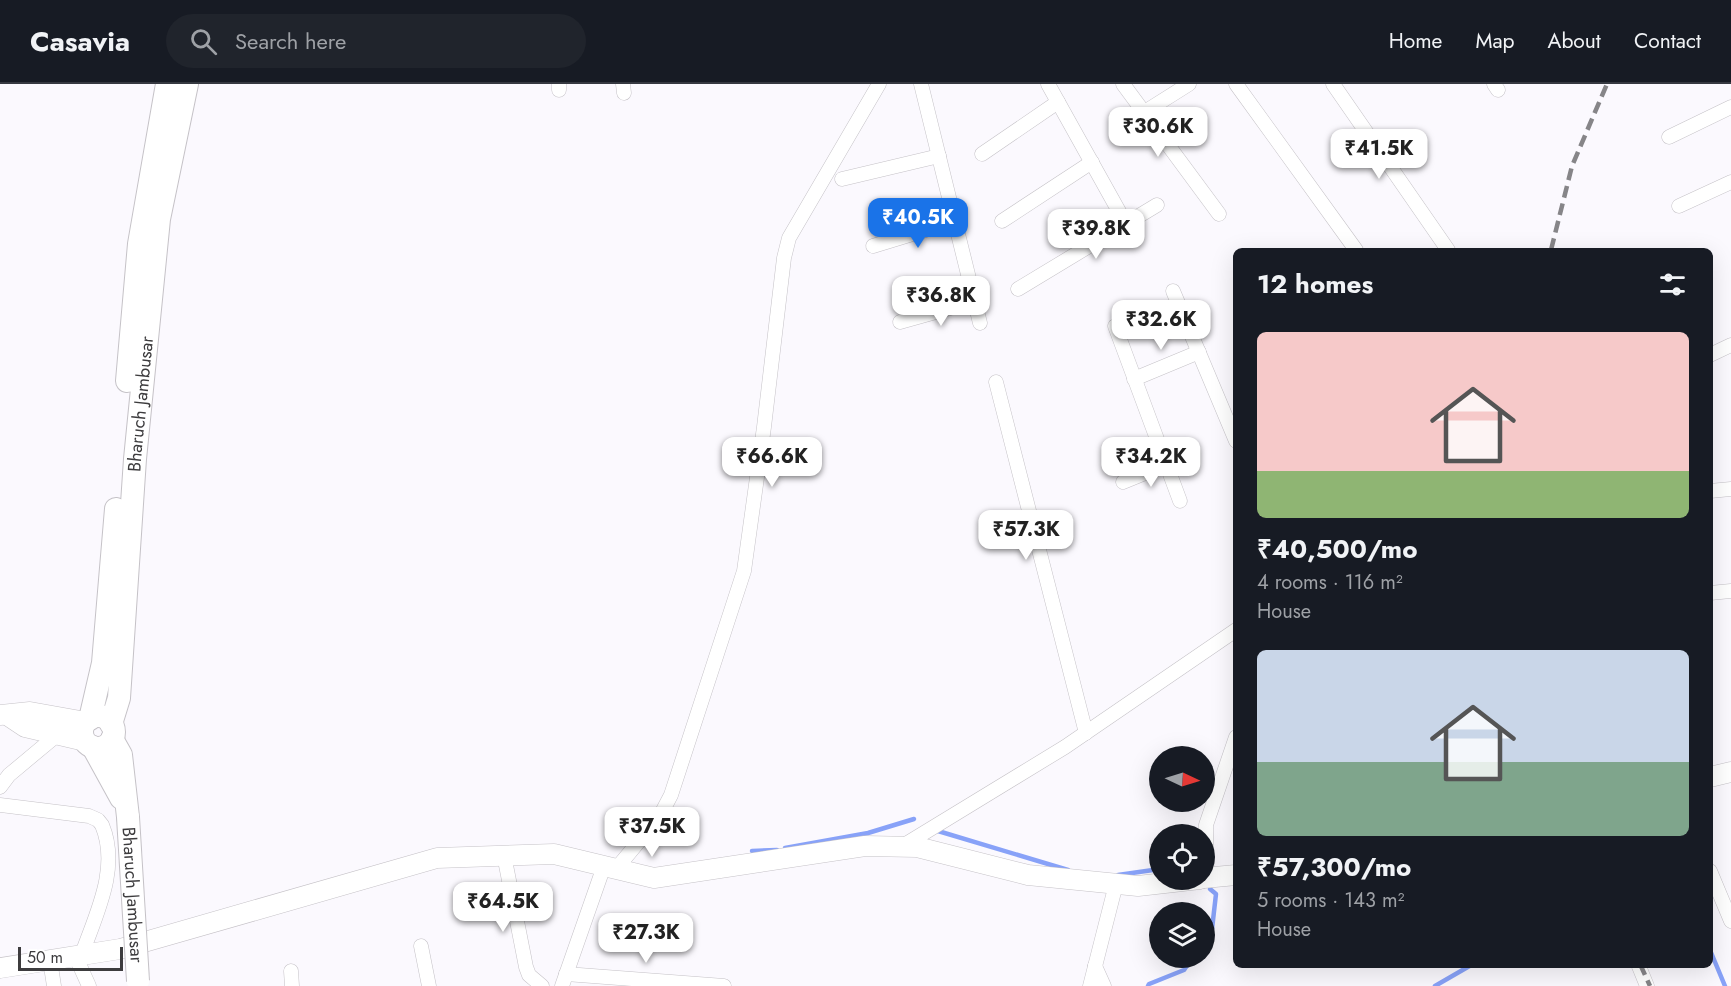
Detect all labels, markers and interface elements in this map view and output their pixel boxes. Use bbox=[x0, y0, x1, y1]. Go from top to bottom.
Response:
search box bbox=[166, 14, 586, 68]
text: Casavia bbox=[30, 21, 130, 62]
icon: search bbox=[187, 25, 220, 58]
text: Search here bbox=[235, 25, 346, 57]
text: Home bbox=[1389, 26, 1442, 56]
text: Map bbox=[1475, 26, 1515, 56]
text: About bbox=[1548, 26, 1601, 56]
text: Contact bbox=[1634, 26, 1701, 56]
pin: ₹30.6K bbox=[1109, 107, 1207, 158]
text: ₹30.6K bbox=[1123, 112, 1193, 141]
pin: ₹41.5K bbox=[1330, 129, 1428, 180]
text: ₹41.5K bbox=[1345, 134, 1413, 163]
pin: ₹40.5K bbox=[869, 198, 967, 249]
text: ₹40.5K bbox=[882, 203, 954, 232]
pin: ₹39.8K bbox=[1047, 209, 1145, 260]
text: ₹39.8K bbox=[1062, 214, 1130, 243]
text: 12 homes bbox=[1257, 265, 1373, 303]
icon: filters bbox=[1656, 268, 1689, 301]
pin: ₹36.8K bbox=[892, 276, 990, 327]
text: ₹36.8K bbox=[906, 281, 976, 310]
pin: ₹32.6K bbox=[1112, 300, 1210, 351]
text: ₹32.6K bbox=[1126, 305, 1196, 334]
street label: Bharuch Jambusar bbox=[121, 334, 160, 473]
icon: home bbox=[1419, 371, 1527, 479]
pin: ₹66.6K bbox=[723, 437, 821, 488]
pin: ₹34.2K bbox=[1102, 437, 1200, 488]
text: ₹66.6K bbox=[736, 442, 808, 471]
text: ₹34.2K bbox=[1115, 442, 1187, 471]
pin: ₹57.3K bbox=[977, 510, 1075, 561]
text: ₹57.3K bbox=[992, 515, 1060, 544]
text: ₹40,500/mo bbox=[1257, 530, 1418, 568]
text: 4 rooms · 116 m² bbox=[1257, 568, 1403, 597]
text: House bbox=[1257, 597, 1311, 626]
icon: home bbox=[1419, 689, 1527, 797]
north arrow bbox=[1149, 746, 1215, 812]
map controls bbox=[1149, 746, 1215, 968]
pin: ₹37.5K bbox=[603, 807, 701, 858]
text: ₹37.5K bbox=[619, 812, 685, 841]
button: locate bbox=[1149, 824, 1215, 890]
street label: Bharuch Jambusar bbox=[116, 826, 150, 964]
text: ₹57,300/mo bbox=[1257, 848, 1411, 886]
pin: ₹64.5K bbox=[454, 882, 552, 933]
text: 5 rooms · 143 m² bbox=[1257, 886, 1404, 915]
text: ₹64.5K bbox=[467, 887, 539, 916]
button: layers bbox=[1149, 902, 1215, 968]
pin: ₹27.3K bbox=[597, 913, 695, 964]
text: House bbox=[1257, 915, 1311, 944]
text: ₹27.3K bbox=[612, 918, 680, 947]
scale bar bbox=[18, 944, 123, 972]
text: 50 m bbox=[27, 946, 63, 969]

